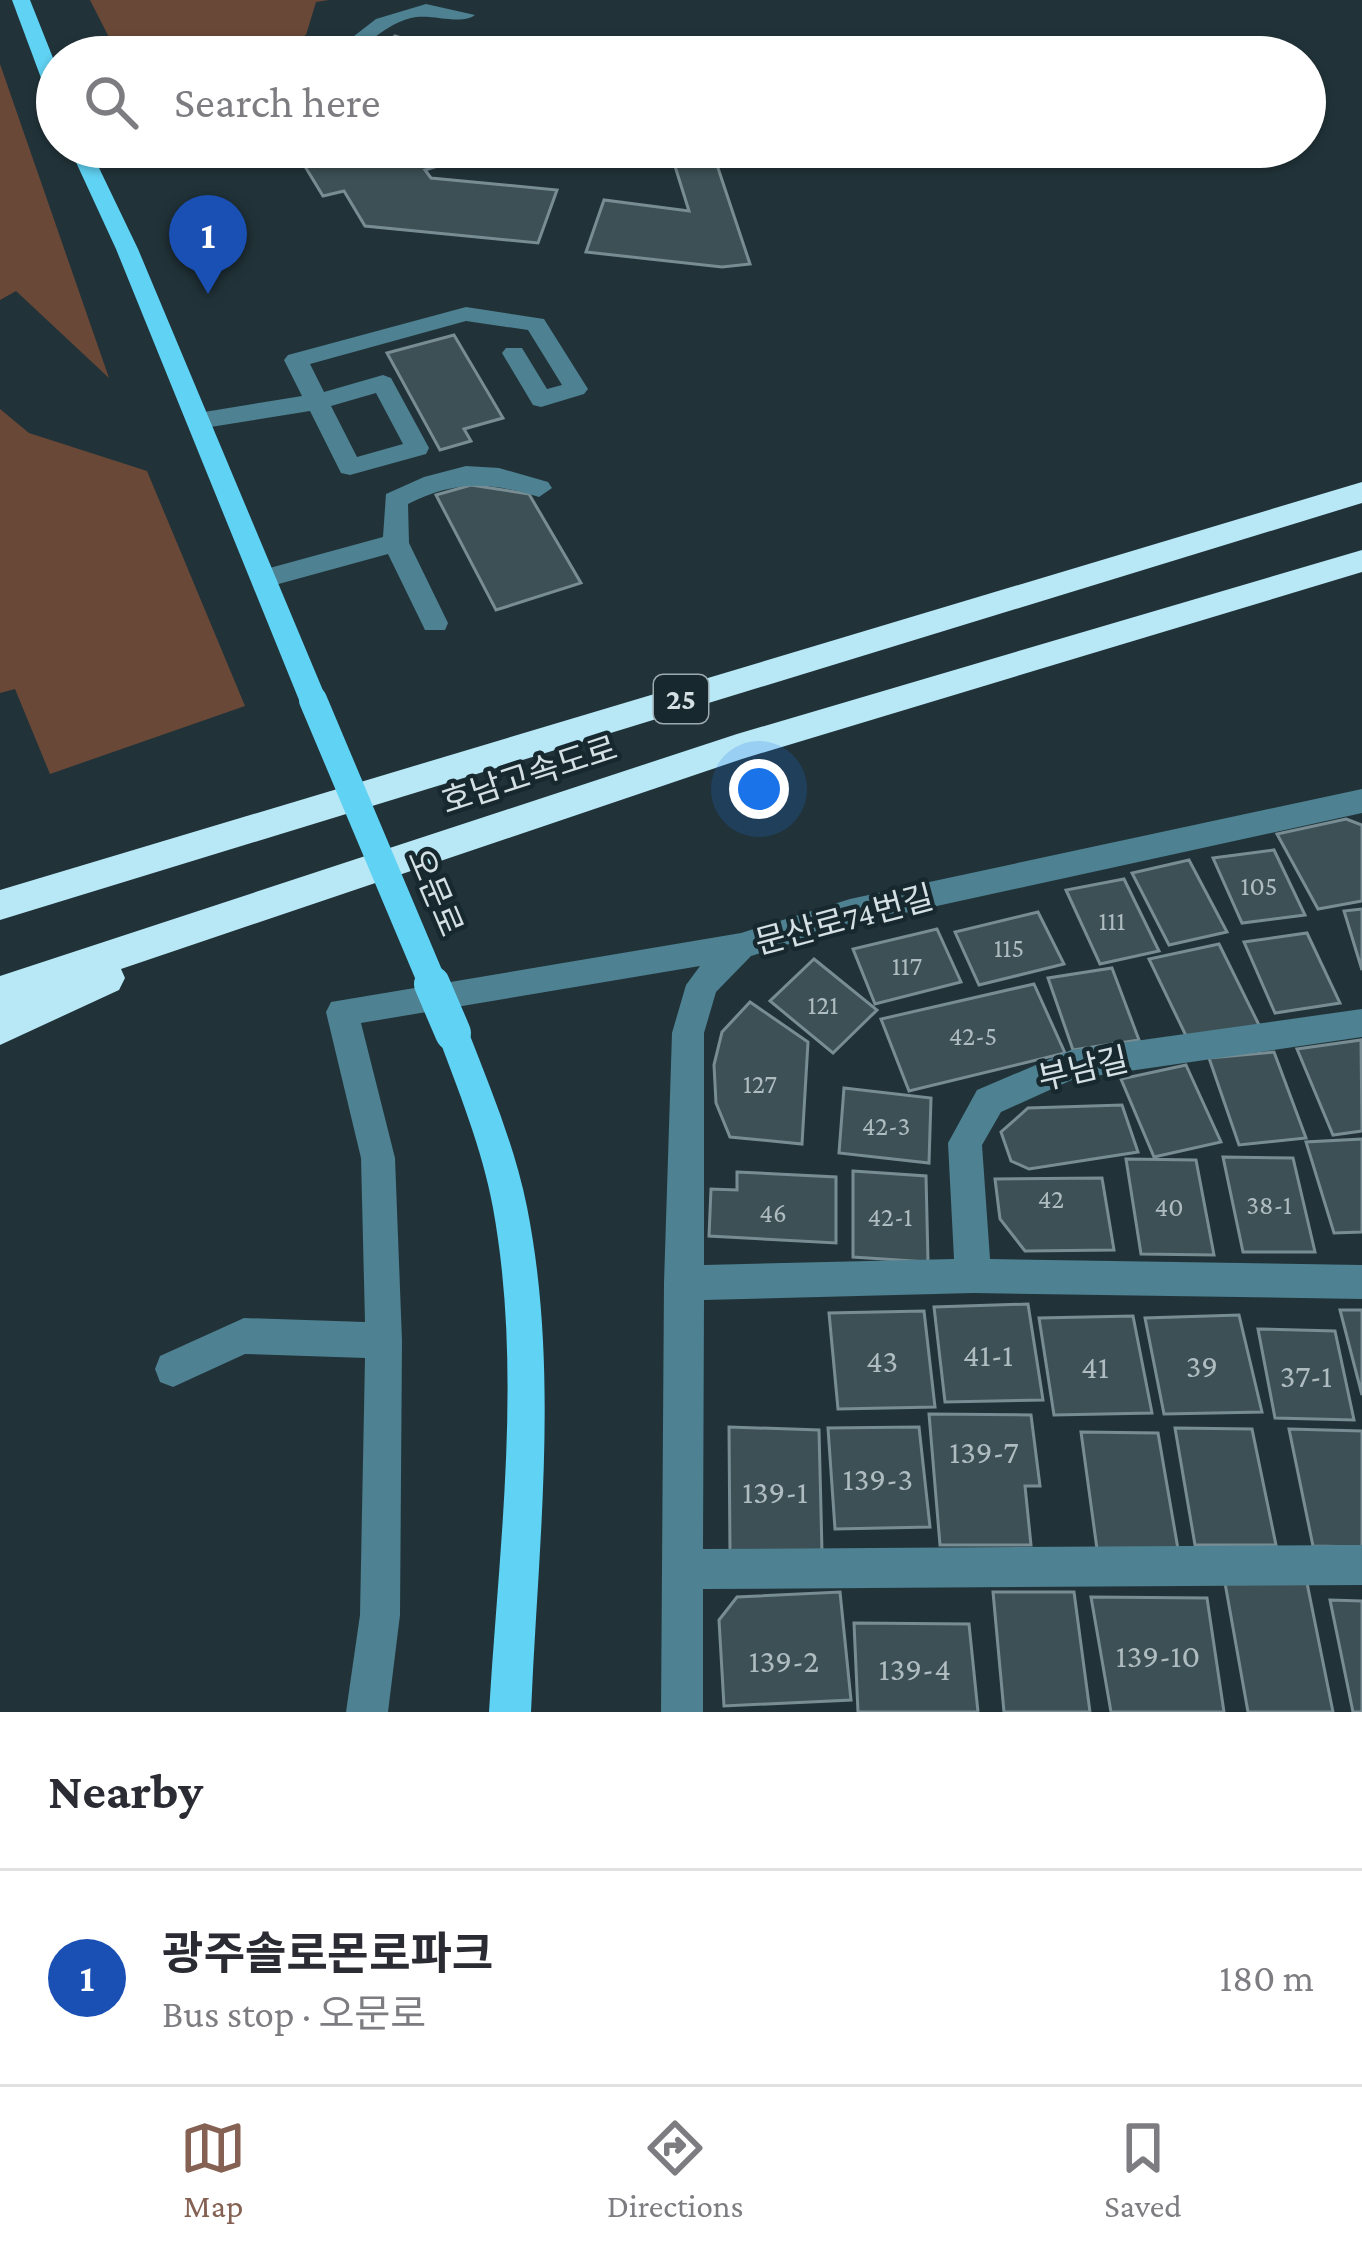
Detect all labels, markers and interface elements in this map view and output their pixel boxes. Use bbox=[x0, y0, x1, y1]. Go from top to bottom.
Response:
search box bbox=[36, 36, 1326, 168]
icon: search bbox=[78, 69, 144, 135]
text: Search here bbox=[174, 77, 381, 127]
pin: 1 bbox=[169, 195, 247, 294]
road number: 25 bbox=[654, 675, 708, 723]
street label: 호남고속도로 bbox=[437, 729, 621, 820]
your location bbox=[729, 759, 789, 819]
street label: 오문로 bbox=[401, 843, 470, 941]
house number: 105 bbox=[1241, 871, 1277, 901]
street label: 문산로74번길 bbox=[751, 878, 937, 961]
house number: 111 bbox=[1099, 906, 1125, 936]
house number: 115 bbox=[994, 933, 1024, 963]
house number: 117 bbox=[892, 951, 922, 981]
house number: 121 bbox=[808, 990, 838, 1020]
house number: 42-5 bbox=[949, 1021, 997, 1051]
street label: 부남길 bbox=[1035, 1040, 1132, 1097]
house number: 127 bbox=[743, 1069, 777, 1099]
house number: 42-3 bbox=[862, 1111, 910, 1141]
house number: 42 bbox=[1038, 1184, 1064, 1214]
house number: 38-1 bbox=[1246, 1190, 1292, 1220]
house number: 40 bbox=[1154, 1192, 1184, 1222]
house number: 46 bbox=[759, 1198, 787, 1228]
house number: 42-1 bbox=[868, 1202, 912, 1232]
house number: 41-1 bbox=[963, 1336, 1013, 1373]
house number: 43 bbox=[866, 1342, 898, 1379]
house number: 39 bbox=[1186, 1347, 1218, 1384]
house number: 41 bbox=[1081, 1348, 1109, 1385]
house number: 37-1 bbox=[1280, 1357, 1332, 1394]
house number: 139-7 bbox=[949, 1433, 1019, 1470]
house number: 139-3 bbox=[843, 1460, 913, 1497]
house number: 139-1 bbox=[742, 1473, 808, 1510]
house number: 139-10 bbox=[1116, 1637, 1200, 1674]
house number: 139-2 bbox=[749, 1642, 819, 1679]
house number: 139-4 bbox=[879, 1650, 951, 1687]
text: Nearby bbox=[48, 1762, 203, 1819]
text: 광주솔로몬로파크 bbox=[162, 1929, 493, 1979]
text: 1 bbox=[80, 1956, 94, 1999]
text: 180 m bbox=[1219, 1956, 1314, 1999]
text: Bus stop · 오문로 bbox=[162, 1992, 426, 2035]
tab: Map bbox=[180, 2115, 246, 2224]
tab: Directions bbox=[607, 2115, 744, 2224]
tab: Saved bbox=[1104, 2115, 1182, 2224]

